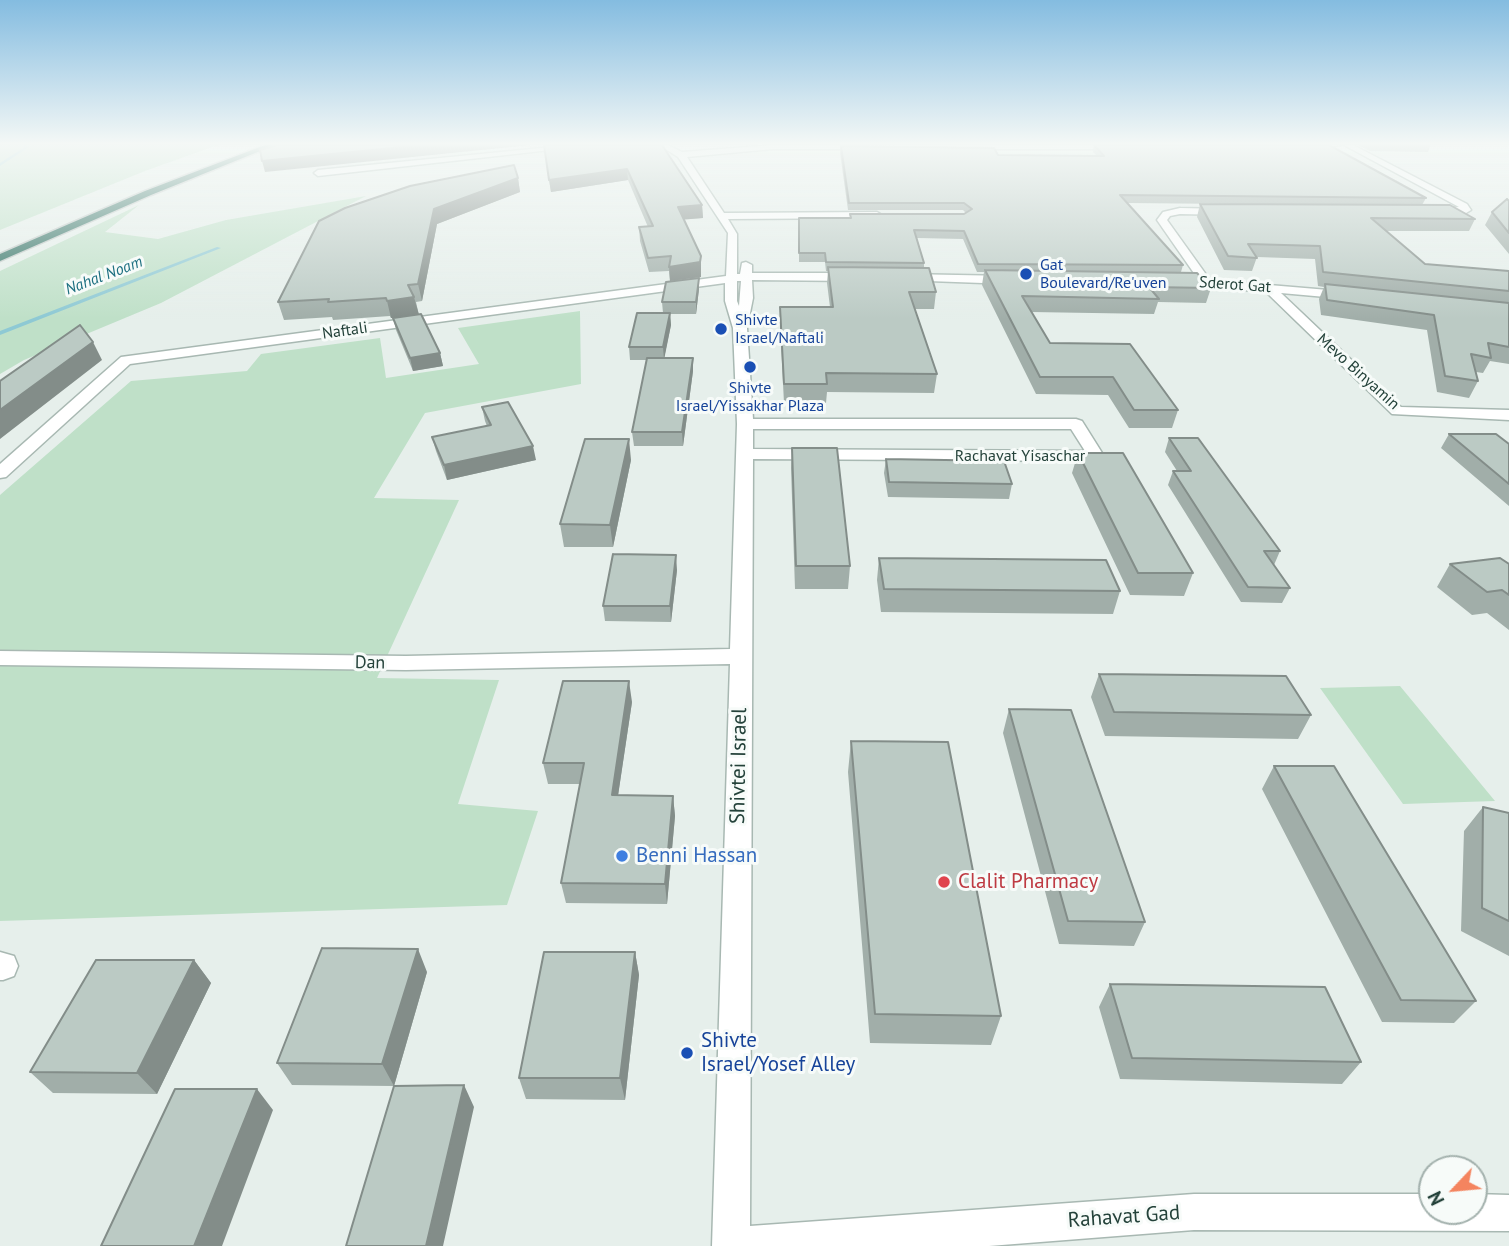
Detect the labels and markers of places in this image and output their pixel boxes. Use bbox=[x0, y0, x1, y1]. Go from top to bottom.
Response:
place label: Gat Boulevard/Re'uven bbox=[1040, 255, 1167, 293]
marker: Gat Boulevard/Re'uven bbox=[1018, 266, 1034, 282]
place label: Shivte Israel/Naftali bbox=[735, 310, 824, 348]
marker: Shivte Israel/Naftali bbox=[713, 321, 729, 337]
marker: Shivte Israel/Yissakhar Plaza bbox=[742, 359, 758, 375]
place label: Shivte Israel/Yissakhar Plaza bbox=[676, 378, 824, 416]
place label: Benni Hassan bbox=[636, 843, 757, 869]
marker: Benni Hassan bbox=[614, 848, 630, 864]
place label: Clalit Pharmacy bbox=[958, 869, 1098, 895]
marker: Clalit Pharmacy bbox=[936, 874, 952, 890]
place label: Shivte Israel/Yosef Alley bbox=[701, 1028, 855, 1078]
marker: Shivte Israel/Yosef Alley bbox=[679, 1045, 695, 1061]

